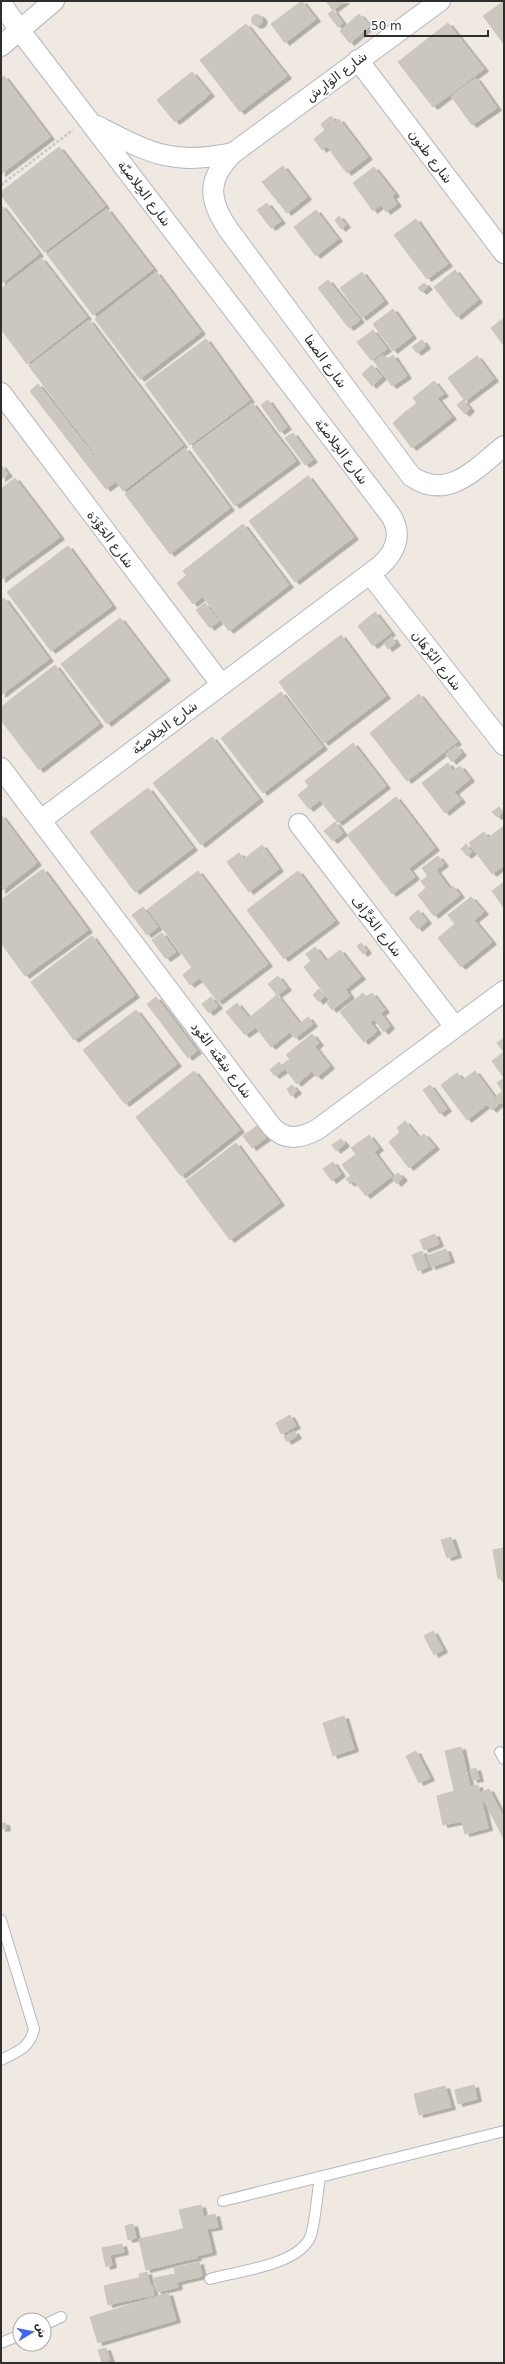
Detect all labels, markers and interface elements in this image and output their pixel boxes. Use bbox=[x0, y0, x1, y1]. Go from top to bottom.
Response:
scale bar bbox=[365, 12, 488, 38]
text: 50 m bbox=[371, 19, 402, 33]
street label: شارع الوَارِش bbox=[303, 48, 371, 106]
street label: شارع ظنون bbox=[405, 126, 456, 187]
street label: شارع الخِلاصيّة bbox=[114, 157, 174, 230]
street label: شارع الصفا bbox=[300, 332, 350, 392]
street label: شارع الخِلاصيّة bbox=[311, 415, 371, 488]
street label: شارع الجَوْدَة bbox=[83, 508, 137, 572]
street label: شارع البُرْهَان bbox=[408, 627, 465, 694]
street label: شارع الخِلاصيّة bbox=[128, 698, 201, 758]
street label: شارع الخَزَّاف bbox=[347, 892, 406, 960]
street label: شارع شِعْبَة العُود bbox=[187, 1019, 255, 1102]
north arrow bbox=[12, 2312, 52, 2352]
text: ش bbox=[34, 2322, 49, 2339]

